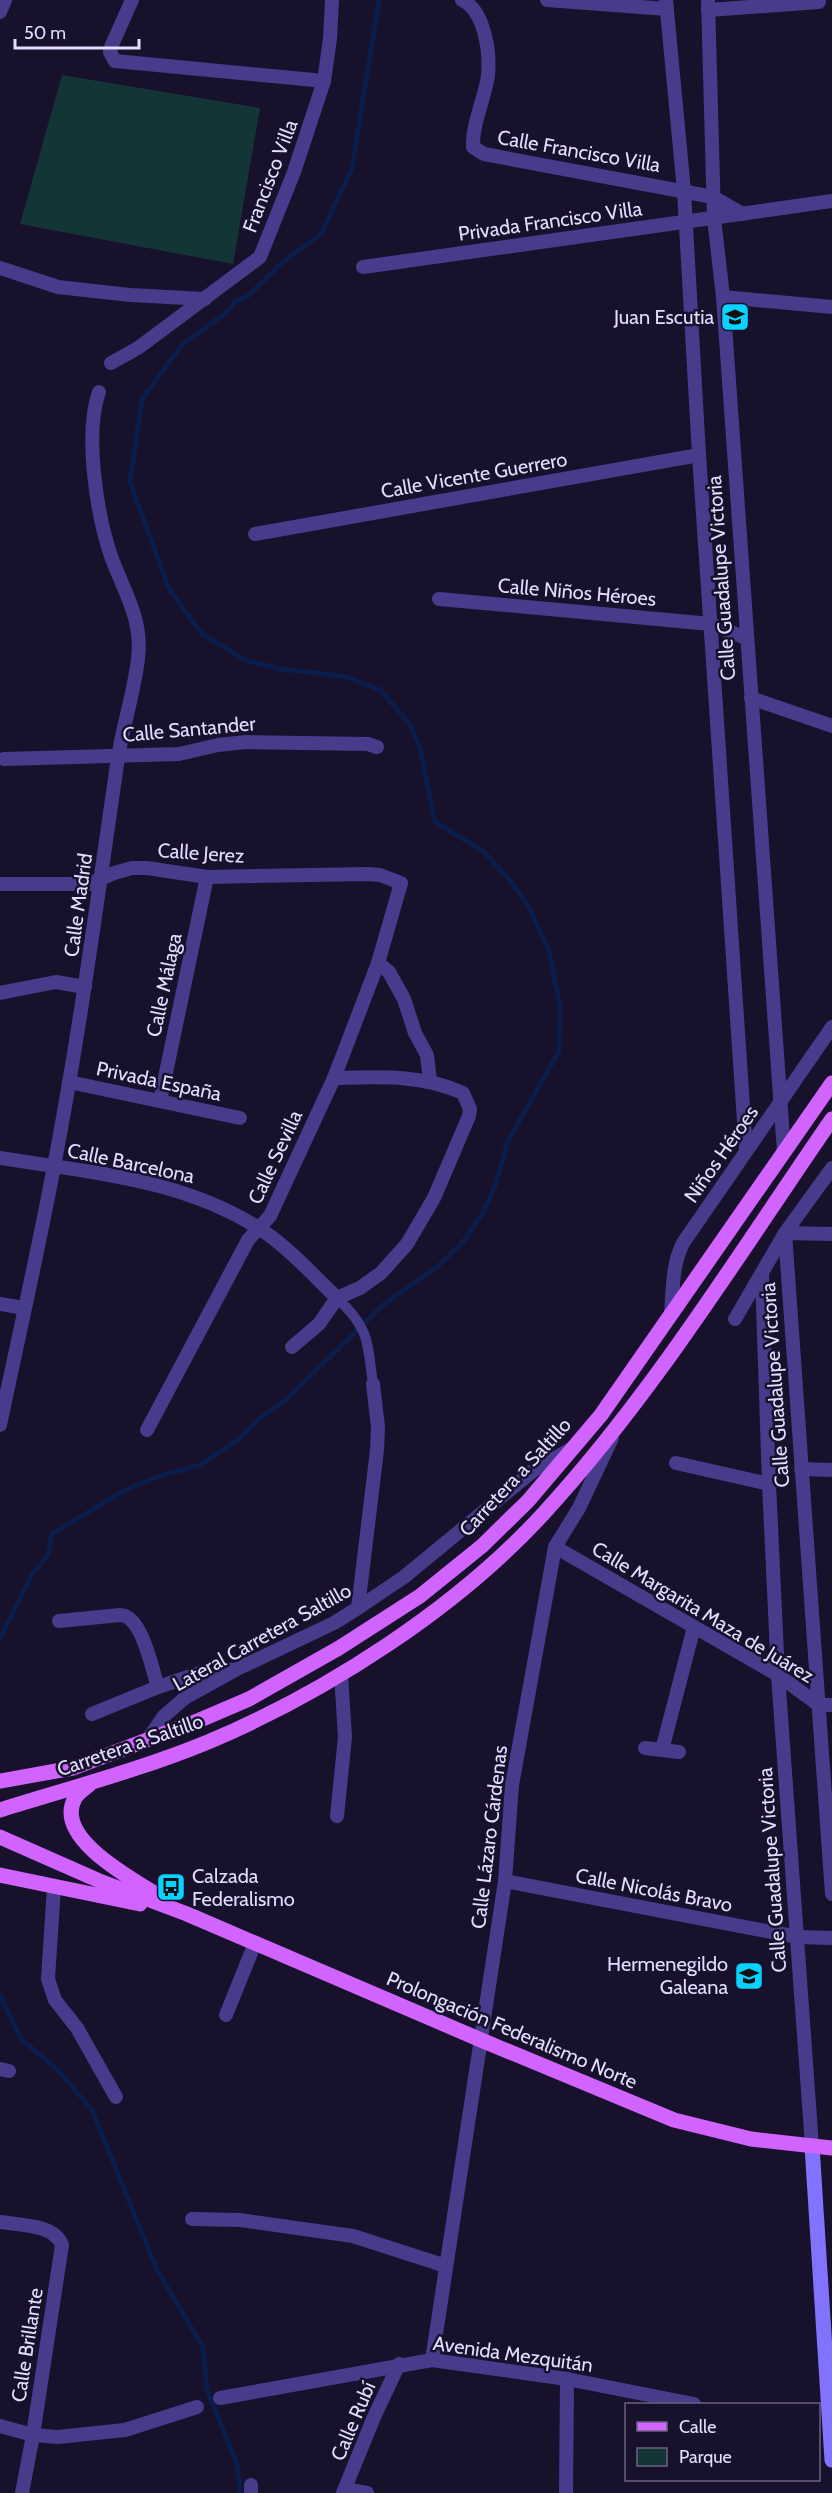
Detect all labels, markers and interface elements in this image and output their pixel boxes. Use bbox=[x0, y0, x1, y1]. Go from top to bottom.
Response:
scale bar bbox=[15, 12, 140, 50]
text: 50 m bbox=[24, 22, 66, 44]
street label: Francisco Villa bbox=[237, 116, 303, 236]
street label: Calle Francisco Villa bbox=[496, 125, 663, 177]
street label: Privada Francisco Villa bbox=[457, 196, 644, 246]
school or university icon: Juan Escutia bbox=[719, 301, 751, 333]
place label: Juan Escutia bbox=[613, 305, 714, 329]
street label: Calle Vicente Guerrero bbox=[379, 447, 569, 503]
street label: Calle Guadalupe Victoria bbox=[702, 474, 740, 681]
street label: Calle Niños Héroes bbox=[497, 573, 657, 611]
street label: Calle Santander bbox=[121, 711, 257, 747]
street label: Calle Jerez bbox=[157, 838, 245, 868]
street label: Calle Madrid bbox=[59, 852, 97, 958]
street label: Calle Málaga bbox=[141, 930, 187, 1039]
street label: Privada España bbox=[94, 1056, 224, 1106]
street label: Niños Héroes bbox=[679, 1101, 763, 1207]
street label: Calle Sevilla bbox=[243, 1106, 307, 1208]
street label: Calle Barcelona bbox=[65, 1138, 197, 1188]
street label: Calle Guadalupe Victoria bbox=[756, 1281, 794, 1488]
street label: Carretera a Saltillo bbox=[454, 1413, 576, 1541]
street label: Calle Margarita Maza de Juárez bbox=[588, 1536, 818, 1688]
street label: Lateral Carretera Saltillo bbox=[169, 1578, 355, 1696]
street label: Carretera a Saltillo bbox=[54, 1709, 206, 1781]
street label: Calle Lázaro Cárdenas bbox=[466, 1744, 512, 1930]
street label: Calle Guadalupe Victoria bbox=[753, 1766, 791, 1973]
street label: Calle Nicolás Bravo bbox=[574, 1863, 734, 1917]
place label: Calzada Federalismo bbox=[192, 1864, 295, 1911]
bus stop icon: Calzada Federalismo bbox=[155, 1871, 187, 1903]
place label: Hermenegildo Galeana bbox=[607, 1952, 728, 1999]
school or university icon: Hermenegildo Galeana bbox=[733, 1960, 765, 1992]
street label: Prolongación Federalismo Norte bbox=[383, 1966, 641, 2094]
street label: Calle Brillante bbox=[6, 2286, 48, 2404]
street label: Avenida Mezquitán bbox=[432, 2331, 594, 2377]
street label: Calle Rubí bbox=[326, 2378, 380, 2464]
legend bbox=[625, 2403, 820, 2481]
text: Calle bbox=[679, 2416, 716, 2438]
text: Parque bbox=[679, 2446, 732, 2468]

